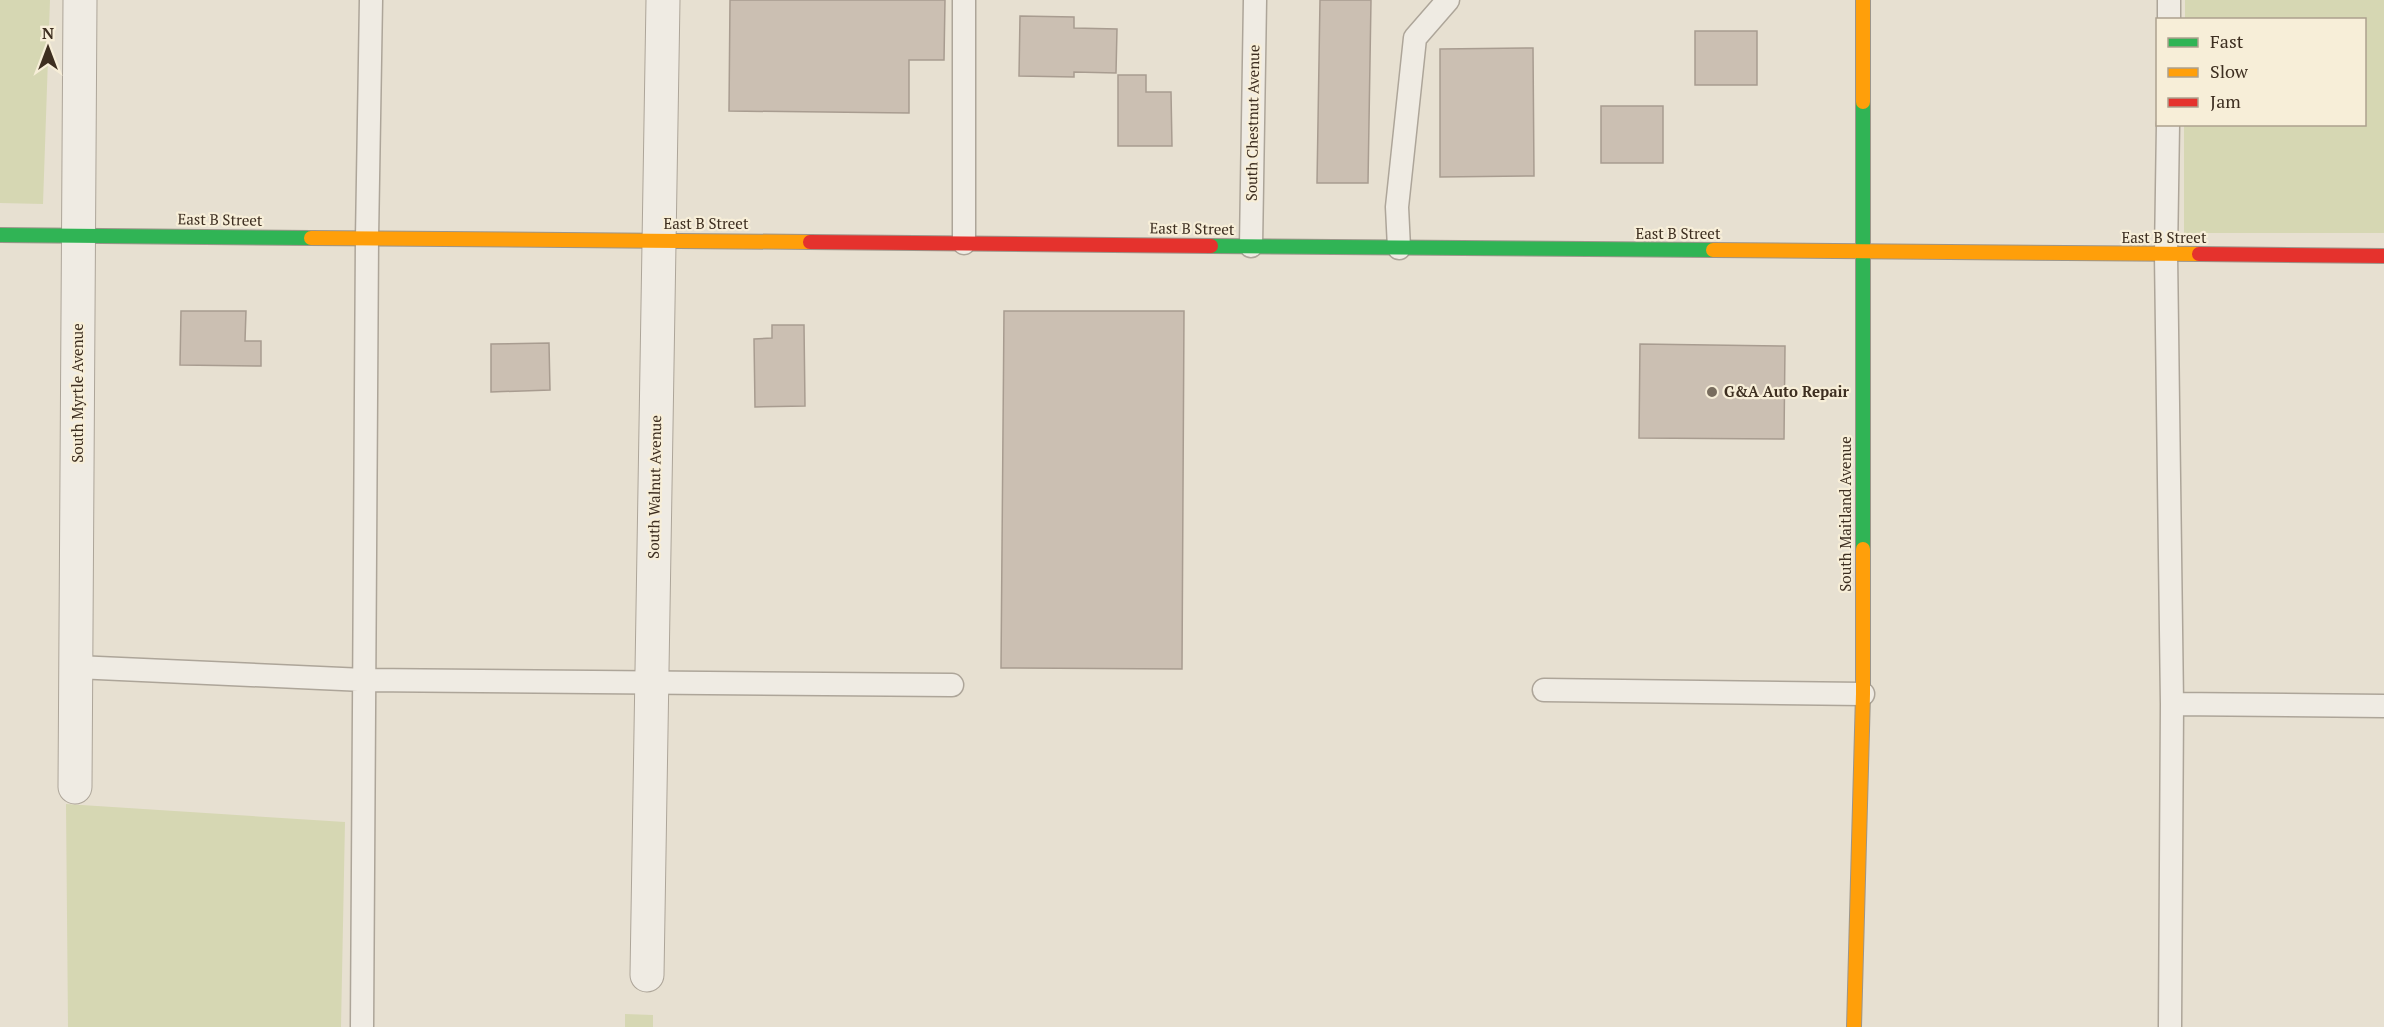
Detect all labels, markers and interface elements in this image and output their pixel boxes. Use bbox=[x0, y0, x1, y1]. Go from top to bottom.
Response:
north arrow bbox=[18, 18, 78, 78]
legend bbox=[2156, 18, 2366, 126]
text: N bbox=[42, 22, 54, 44]
text: Fast bbox=[2210, 29, 2244, 53]
street label: South Chestnut Avenue bbox=[1241, 45, 1263, 201]
text: Slow bbox=[2210, 59, 2249, 83]
text: Jam bbox=[2210, 89, 2241, 113]
street label: East B Street bbox=[177, 208, 263, 230]
street label: East B Street bbox=[664, 213, 749, 233]
street label: East B Street bbox=[1149, 217, 1235, 239]
street label: East B Street bbox=[1636, 223, 1721, 243]
street label: East B Street bbox=[2122, 227, 2207, 247]
street label: South Myrtle Avenue bbox=[67, 323, 87, 463]
place label: G&A Auto Repair bbox=[1724, 381, 1850, 401]
marker: G&A Auto Repair bbox=[1705, 385, 1719, 399]
street label: South Walnut Avenue bbox=[643, 415, 665, 559]
street label: South Maitland Avenue bbox=[1835, 436, 1855, 592]

